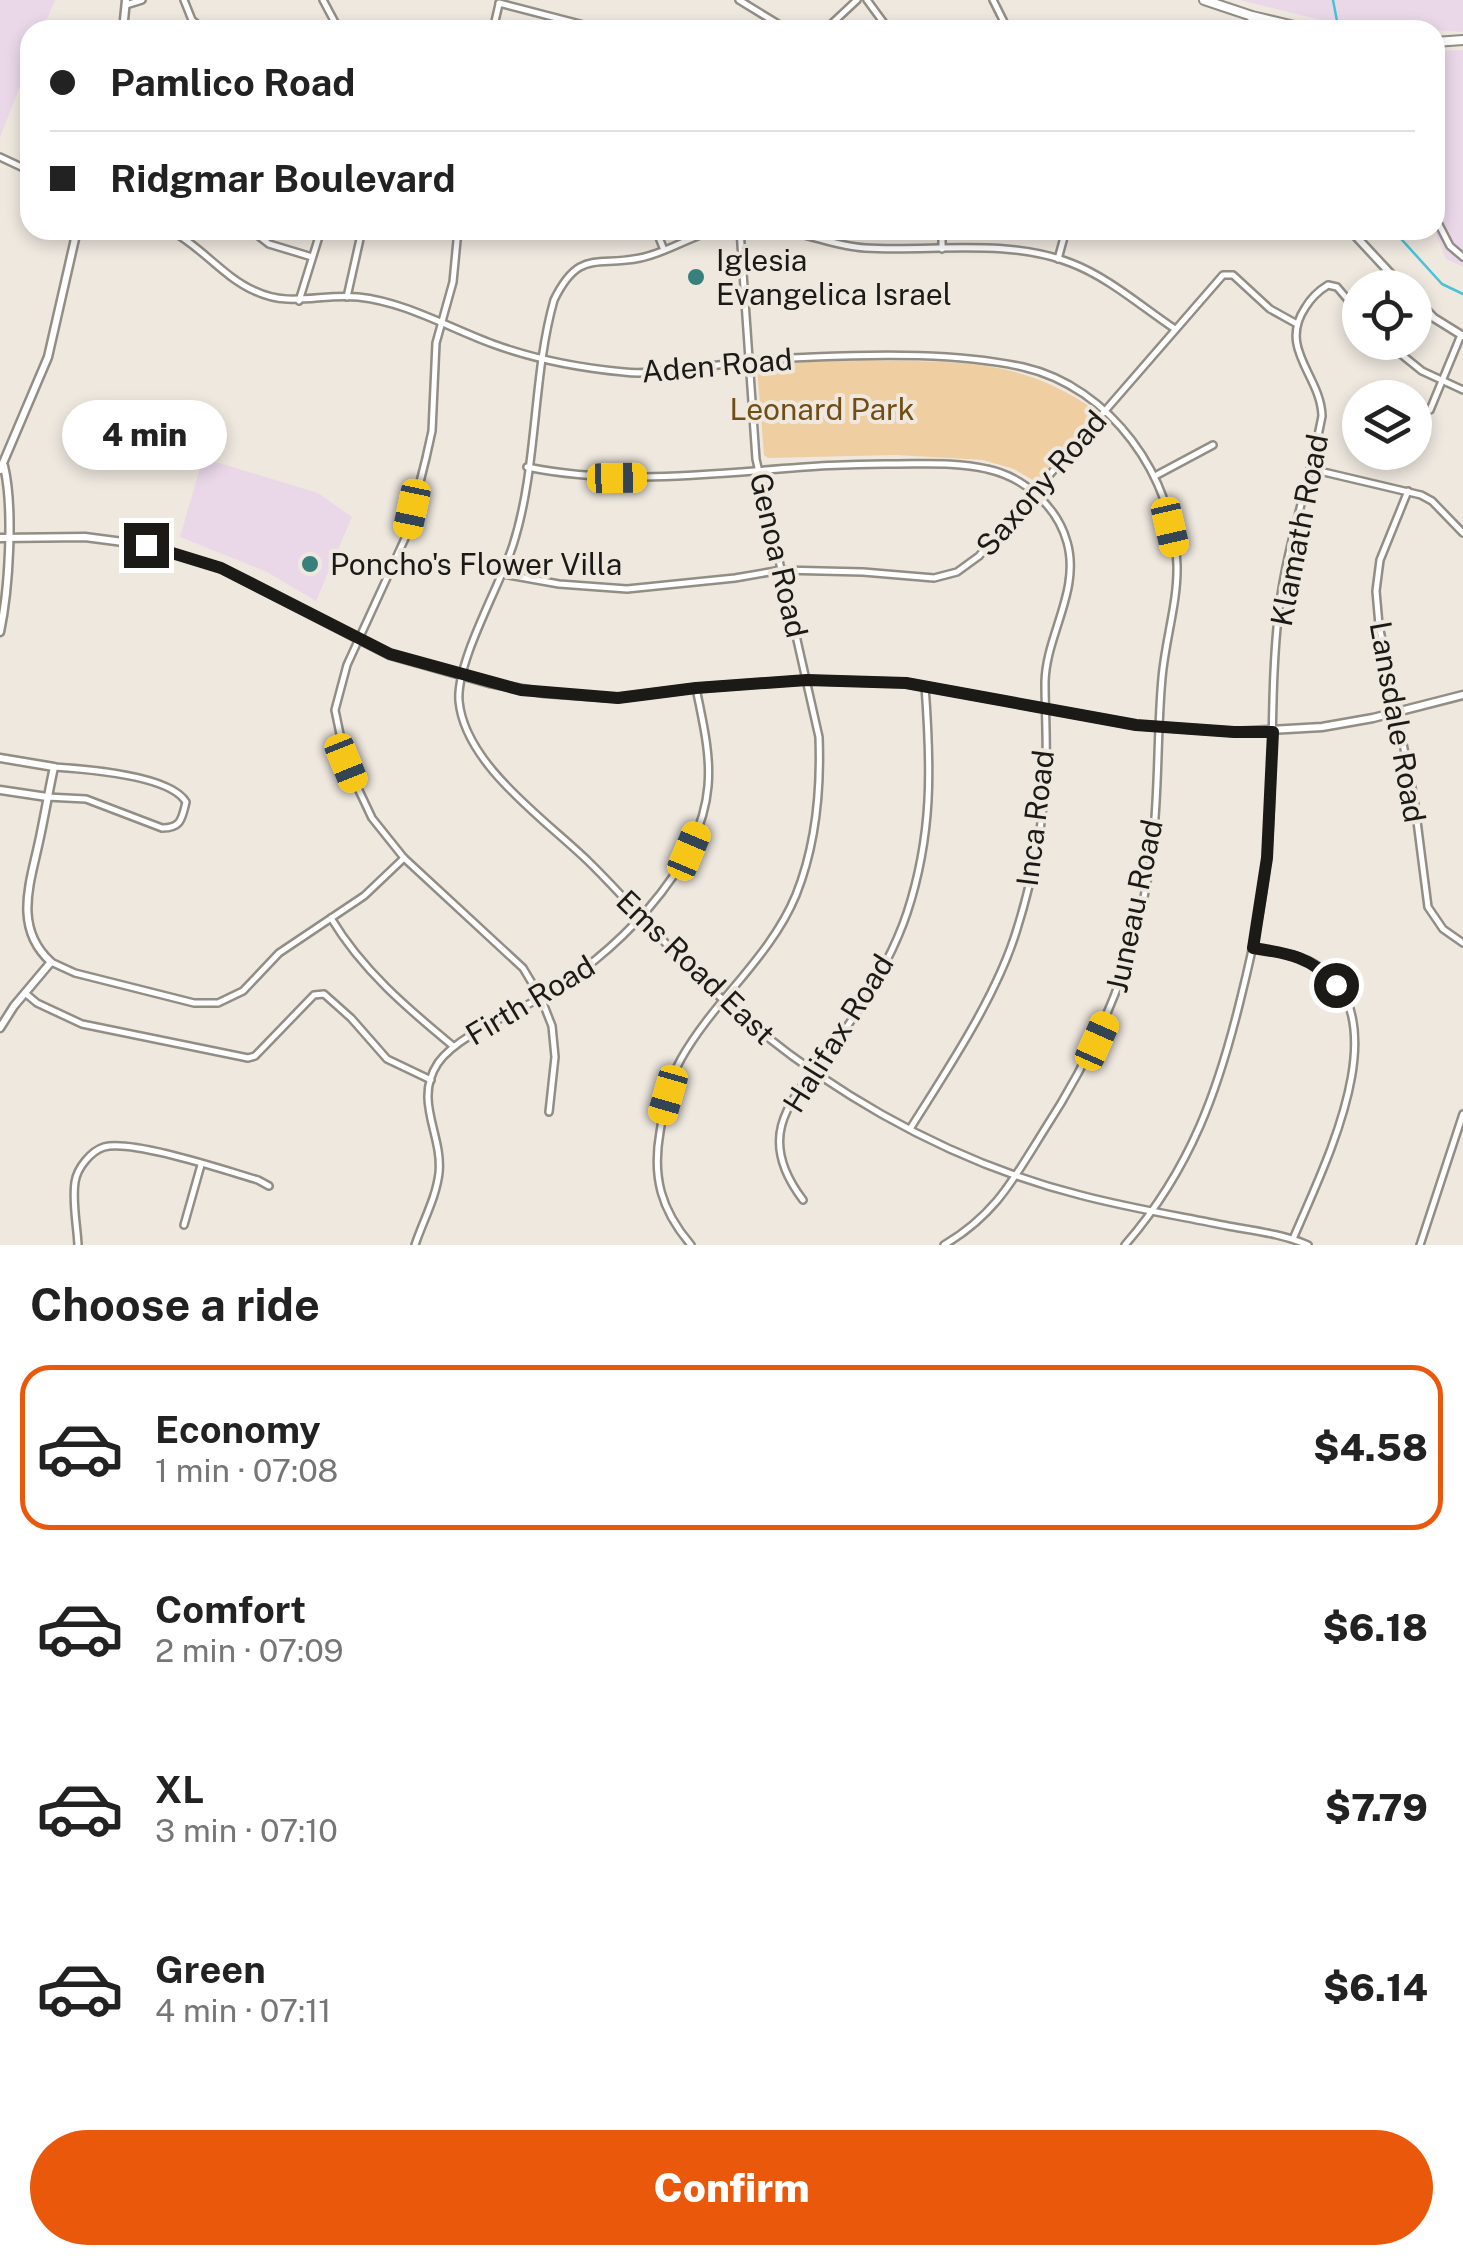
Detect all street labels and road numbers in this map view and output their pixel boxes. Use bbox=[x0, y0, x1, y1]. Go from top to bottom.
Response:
street label: Aden Road bbox=[640, 340, 794, 390]
street label: Saxony Road bbox=[968, 403, 1114, 563]
street label: Klamath Road bbox=[1263, 431, 1335, 629]
street label: Genoa Road bbox=[743, 469, 815, 641]
street label: Lansdale Road bbox=[1363, 619, 1433, 825]
street label: Inca Road bbox=[1009, 748, 1061, 888]
street label: Juneau Road bbox=[1098, 816, 1170, 996]
street label: Ems Road East bbox=[609, 882, 783, 1052]
street label: Firth Road bbox=[459, 947, 601, 1053]
street label: Halifax Road bbox=[775, 947, 901, 1119]

